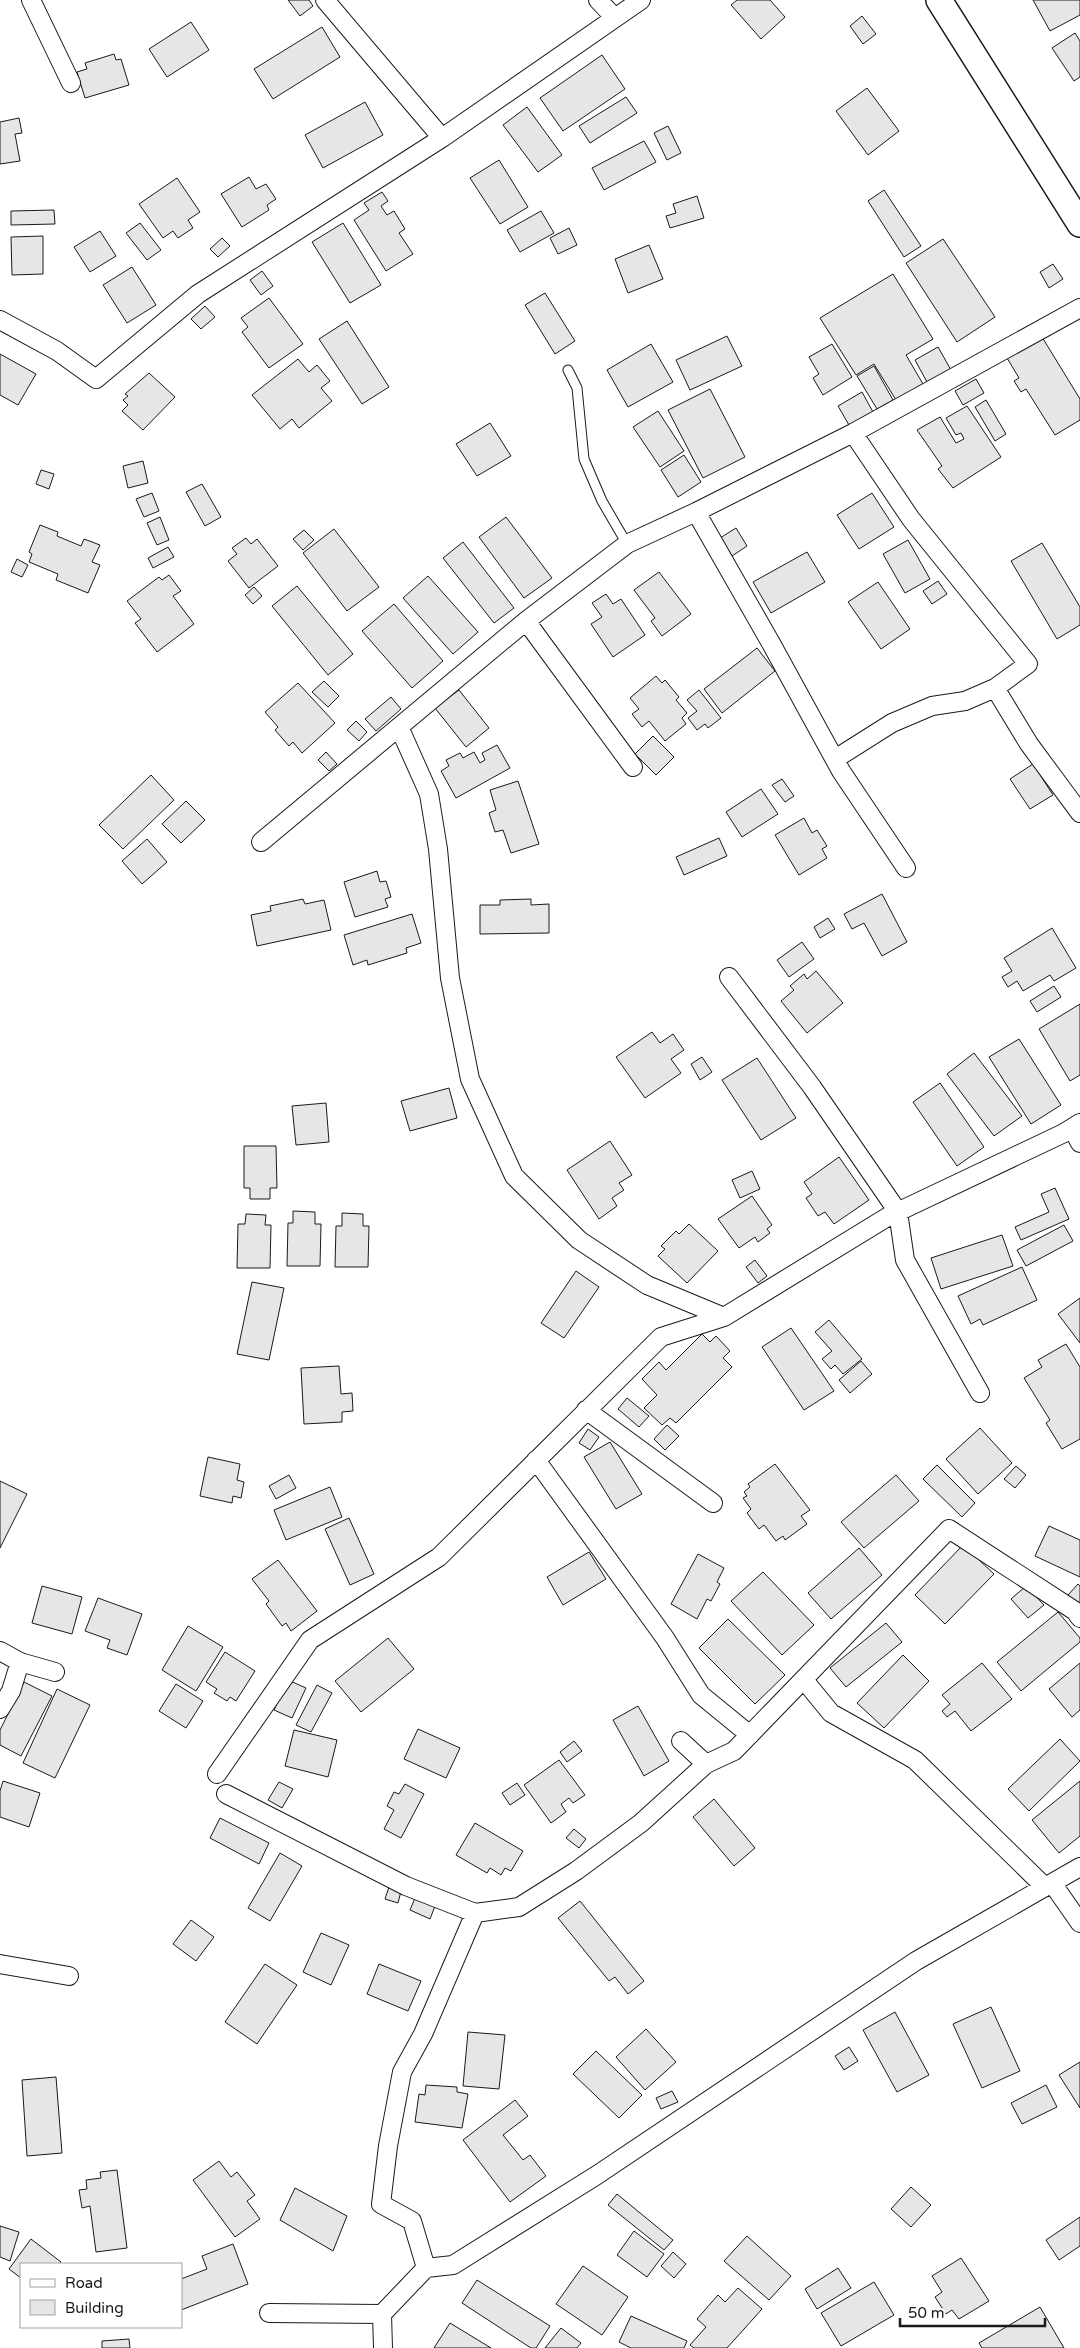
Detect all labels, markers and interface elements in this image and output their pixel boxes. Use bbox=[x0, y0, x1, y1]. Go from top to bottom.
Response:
legend bbox=[20, 2263, 182, 2328]
text: Road bbox=[65, 2274, 103, 2292]
scale bar bbox=[900, 2296, 1045, 2328]
text: Building bbox=[65, 2299, 124, 2317]
text: 50 m bbox=[908, 2304, 945, 2322]

